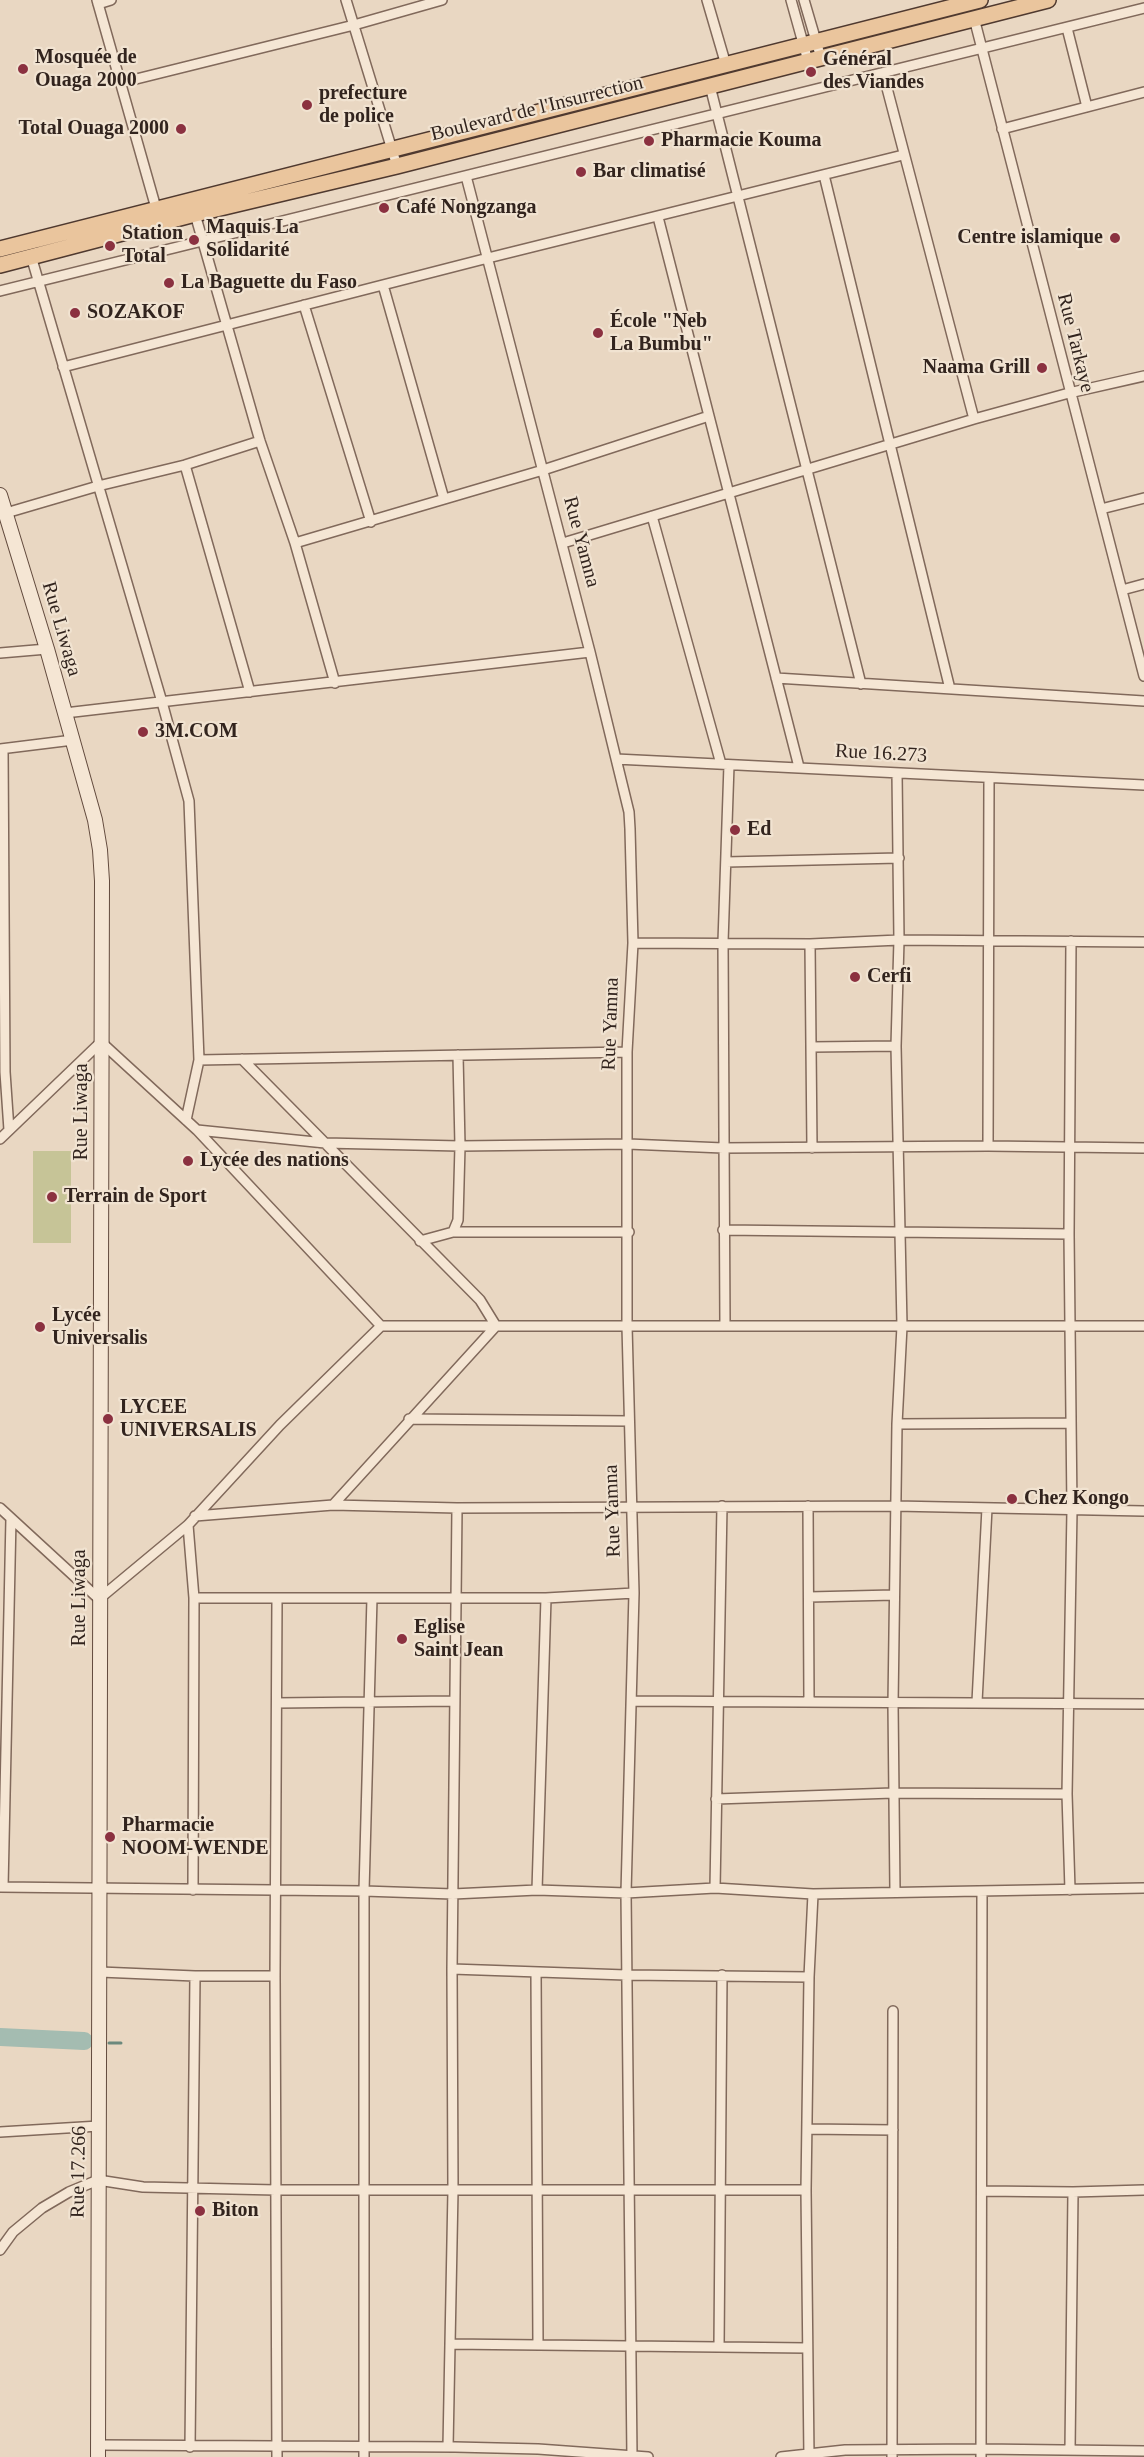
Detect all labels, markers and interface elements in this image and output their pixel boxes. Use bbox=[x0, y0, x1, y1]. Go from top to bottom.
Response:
place label: Mosquée de Ouaga 2000 bbox=[35, 46, 137, 93]
place label: Général des Viandes bbox=[823, 48, 924, 95]
marker: Mosquée de Ouaga 2000 bbox=[16, 62, 30, 76]
marker: Général des Viandes bbox=[804, 65, 818, 79]
street label: Boulevard de l'Insurrection bbox=[428, 71, 646, 147]
place label: prefecture de police bbox=[319, 82, 407, 129]
marker: prefecture de police bbox=[300, 98, 314, 112]
place label: Total Ouaga 2000 bbox=[19, 117, 169, 141]
marker: Total Ouaga 2000 bbox=[174, 122, 188, 136]
place label: Pharmacie Kouma bbox=[661, 129, 822, 153]
marker: Pharmacie Kouma bbox=[642, 134, 656, 148]
place label: Bar climatisé bbox=[593, 160, 706, 184]
marker: Bar climatisé bbox=[574, 165, 588, 179]
place label: Café Nongzanga bbox=[396, 196, 537, 220]
marker: Café Nongzanga bbox=[377, 201, 391, 215]
place label: Maquis La Solidarité bbox=[206, 216, 299, 263]
place label: Station Total bbox=[122, 222, 183, 269]
place label: Centre islamique bbox=[957, 226, 1103, 250]
marker: Centre islamique bbox=[1108, 231, 1122, 245]
marker: Maquis La Solidarité bbox=[187, 233, 201, 247]
marker: Station Total bbox=[103, 239, 117, 253]
place label: La Baguette du Faso bbox=[181, 271, 357, 295]
marker: La Baguette du Faso bbox=[162, 276, 176, 290]
street label: Rue Tarkaye bbox=[1051, 291, 1099, 395]
place label: SOZAKOF bbox=[87, 301, 185, 325]
marker: SOZAKOF bbox=[68, 306, 82, 320]
place label: École "Neb La Bumbu" bbox=[610, 310, 713, 357]
marker: École "Neb La Bumbu" bbox=[591, 326, 605, 340]
place label: Naama Grill bbox=[923, 356, 1030, 380]
marker: Naama Grill bbox=[1035, 361, 1049, 375]
street label: Rue Yamna bbox=[557, 494, 605, 590]
street label: Rue Liwaga bbox=[36, 579, 86, 679]
place label: 3M.COM bbox=[155, 720, 238, 744]
marker: 3M.COM bbox=[136, 725, 150, 739]
street label: Rue 16.273 bbox=[834, 740, 928, 768]
place label: Ed bbox=[747, 818, 771, 842]
marker: Ed bbox=[728, 823, 742, 837]
place label: Cerfi bbox=[867, 965, 911, 989]
marker: Cerfi bbox=[848, 970, 862, 984]
street label: Rue Yamna bbox=[597, 977, 625, 1071]
street label: Rue Liwaga bbox=[70, 1063, 94, 1161]
place label: Lycée des nations bbox=[200, 1149, 349, 1173]
marker: Lycée des nations bbox=[181, 1154, 195, 1168]
place label: Terrain de Sport bbox=[64, 1185, 207, 1209]
marker: Terrain de Sport bbox=[45, 1190, 59, 1204]
place label: Lycée Universalis bbox=[52, 1304, 148, 1351]
marker: Lycée Universalis bbox=[33, 1320, 47, 1334]
place label: LYCEE UNIVERSALIS bbox=[120, 1396, 257, 1443]
marker: LYCEE UNIVERSALIS bbox=[101, 1412, 115, 1426]
street label: Rue Yamna bbox=[599, 1464, 627, 1558]
place label: Chez Kongo bbox=[1024, 1487, 1129, 1511]
marker: Chez Kongo bbox=[1005, 1492, 1019, 1506]
street label: Rue Liwaga bbox=[68, 1549, 92, 1647]
place label: Eglise Saint Jean bbox=[414, 1616, 503, 1663]
marker: Eglise Saint Jean bbox=[395, 1632, 409, 1646]
place label: Pharmacie NOOM-WENDE bbox=[122, 1814, 269, 1861]
marker: Pharmacie NOOM-WENDE bbox=[103, 1830, 117, 1844]
street label: Rue 17.266 bbox=[66, 2126, 92, 2218]
place label: Biton bbox=[212, 2199, 259, 2223]
marker: Biton bbox=[193, 2204, 207, 2218]

